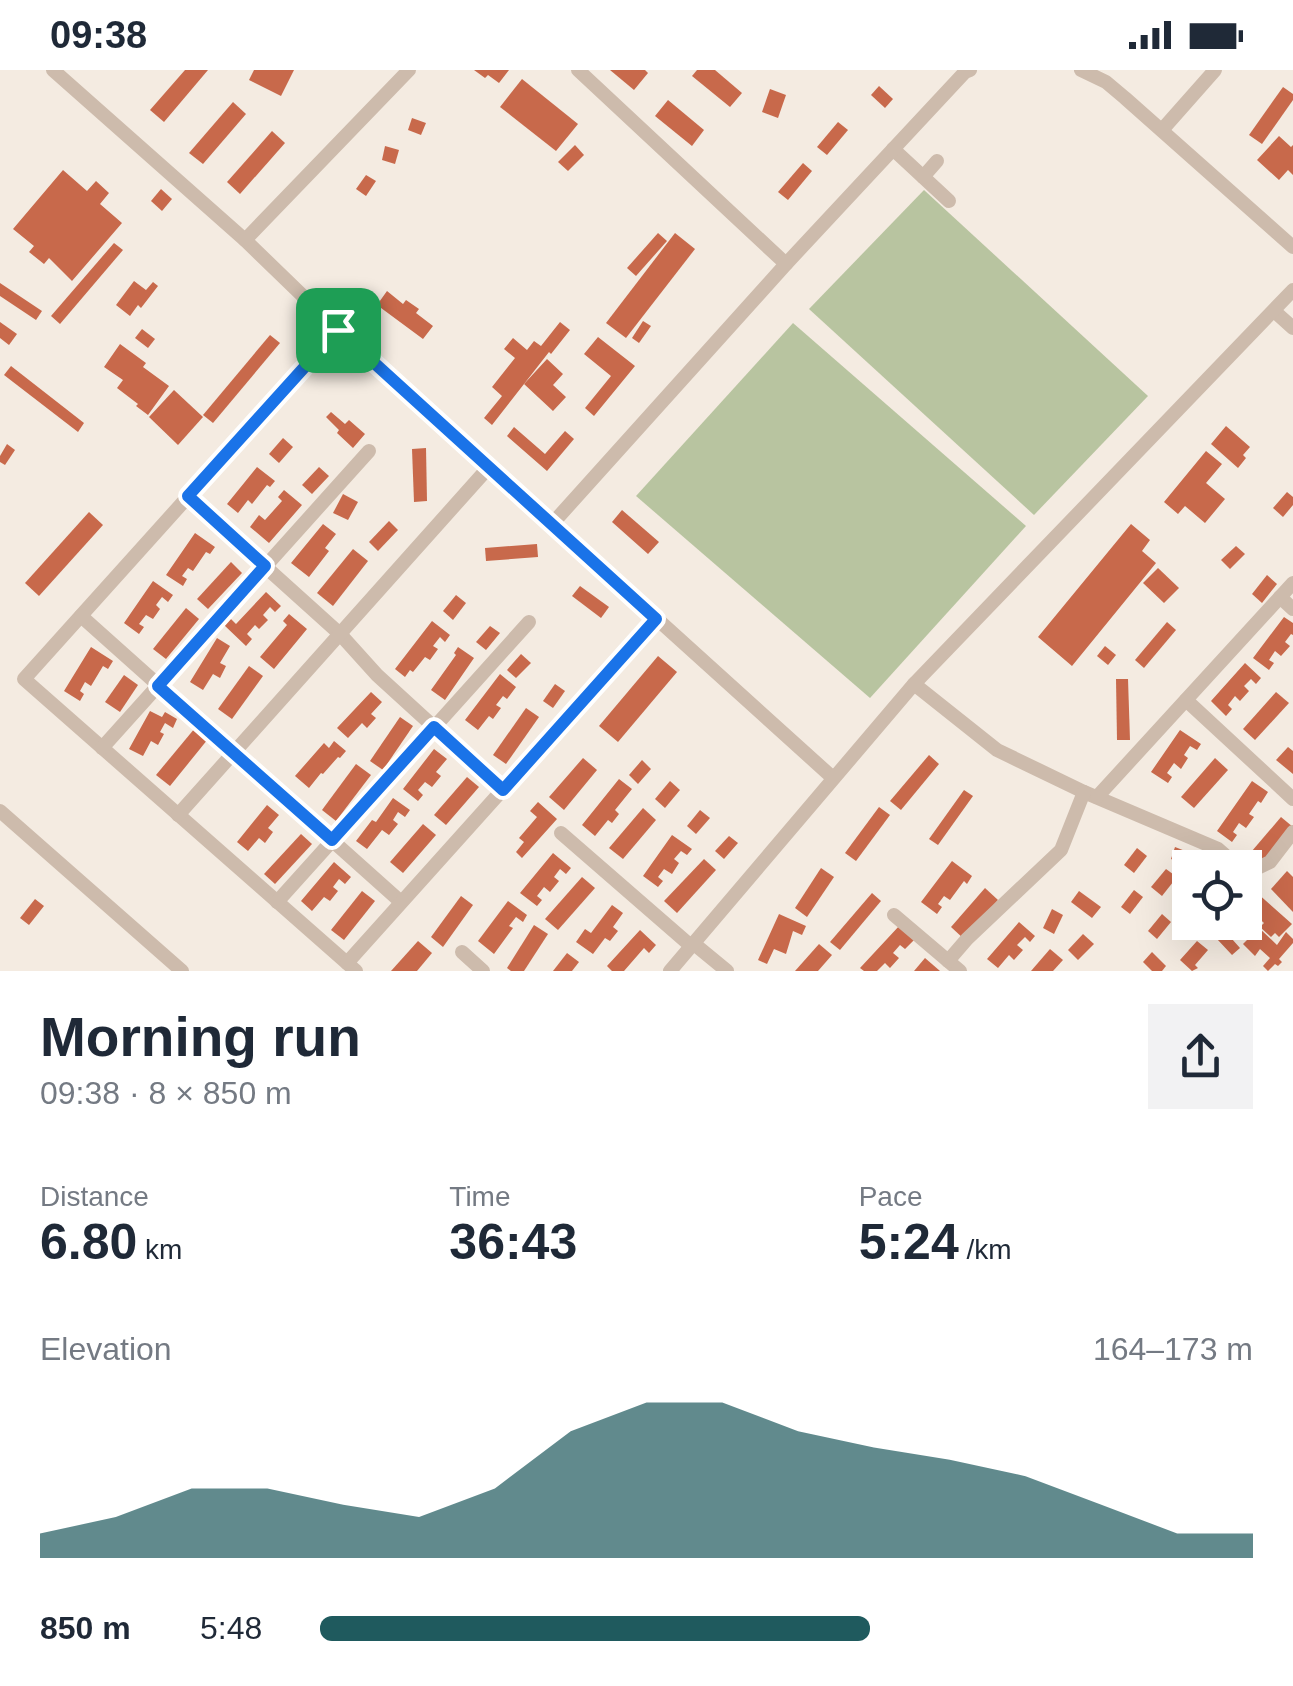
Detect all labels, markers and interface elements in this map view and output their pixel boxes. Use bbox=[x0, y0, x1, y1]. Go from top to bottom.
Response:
text: 09:38 bbox=[50, 14, 147, 56]
pin bbox=[296, 288, 381, 373]
icon: arrive bbox=[311, 303, 366, 358]
map controls bbox=[1172, 850, 1262, 940]
button: locate bbox=[1172, 850, 1262, 940]
button: share bbox=[1148, 1004, 1253, 1109]
text: Morning run bbox=[40, 1006, 361, 1068]
text: 09:38 · 8 × 850 m bbox=[40, 1075, 292, 1111]
text: Distance bbox=[40, 1181, 149, 1212]
text: Time bbox=[449, 1181, 511, 1212]
text: Pace bbox=[859, 1181, 922, 1212]
text: 6.80 bbox=[40, 1214, 137, 1270]
text: 36:43 bbox=[449, 1214, 577, 1270]
text: 5:24 bbox=[859, 1214, 959, 1270]
text: km bbox=[137, 1234, 182, 1265]
text: /km bbox=[959, 1234, 1012, 1265]
text: Elevation bbox=[40, 1331, 172, 1367]
text: 164–173 m bbox=[1093, 1331, 1253, 1367]
text: 850 m bbox=[40, 1610, 131, 1646]
text: 5:48 bbox=[200, 1610, 262, 1646]

